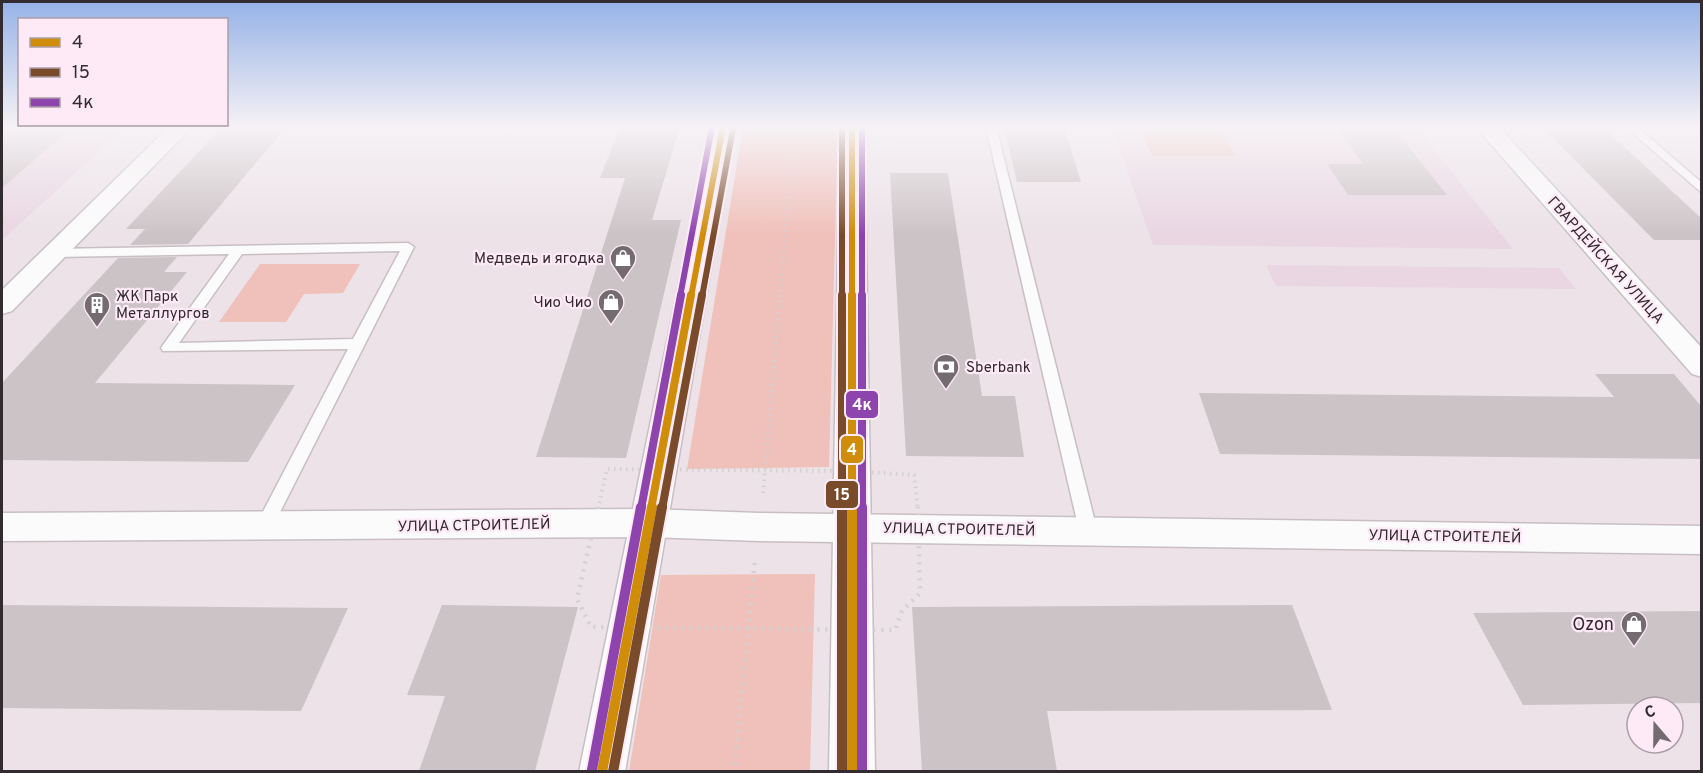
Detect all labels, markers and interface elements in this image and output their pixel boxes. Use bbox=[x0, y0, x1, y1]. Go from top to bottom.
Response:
legend bbox=[18, 18, 228, 126]
text: 4 bbox=[72, 32, 83, 55]
text: 15 bbox=[72, 62, 90, 85]
text: 4к bbox=[72, 92, 93, 115]
street label: ГВАРДЕЙСКАЯ УЛИЦА bbox=[1543, 192, 1669, 329]
shop icon: Медведь и ягодка bbox=[608, 243, 638, 281]
place label: Медведь и ягодка bbox=[474, 250, 604, 269]
shop icon: Чио Чио bbox=[596, 287, 626, 325]
place label: ЖК Парк Металлургов bbox=[116, 288, 210, 324]
building icon: ЖК Парк Металлургов bbox=[82, 290, 112, 328]
place label: Чио Чио bbox=[534, 294, 592, 313]
bank icon: Sberbank bbox=[931, 352, 961, 390]
place label: Sberbank bbox=[966, 359, 1031, 378]
line badge: 4к bbox=[845, 390, 879, 419]
text: 4к bbox=[852, 396, 872, 416]
line badge: 4 bbox=[840, 435, 864, 464]
text: 4 bbox=[847, 441, 857, 461]
line badge: 15 bbox=[825, 480, 859, 509]
text: 15 bbox=[834, 486, 850, 506]
street label: УЛИЦА СТРОИТЕЛЕЙ bbox=[397, 514, 551, 537]
street label: УЛИЦА СТРОИТЕЛЕЙ bbox=[882, 518, 1036, 541]
street label: УЛИЦА СТРОИТЕЛЕЙ bbox=[1368, 525, 1522, 548]
shop icon: Ozon bbox=[1619, 609, 1649, 647]
place label: Ozon bbox=[1572, 614, 1614, 637]
north arrow bbox=[1625, 695, 1685, 755]
text: С bbox=[1642, 702, 1659, 724]

